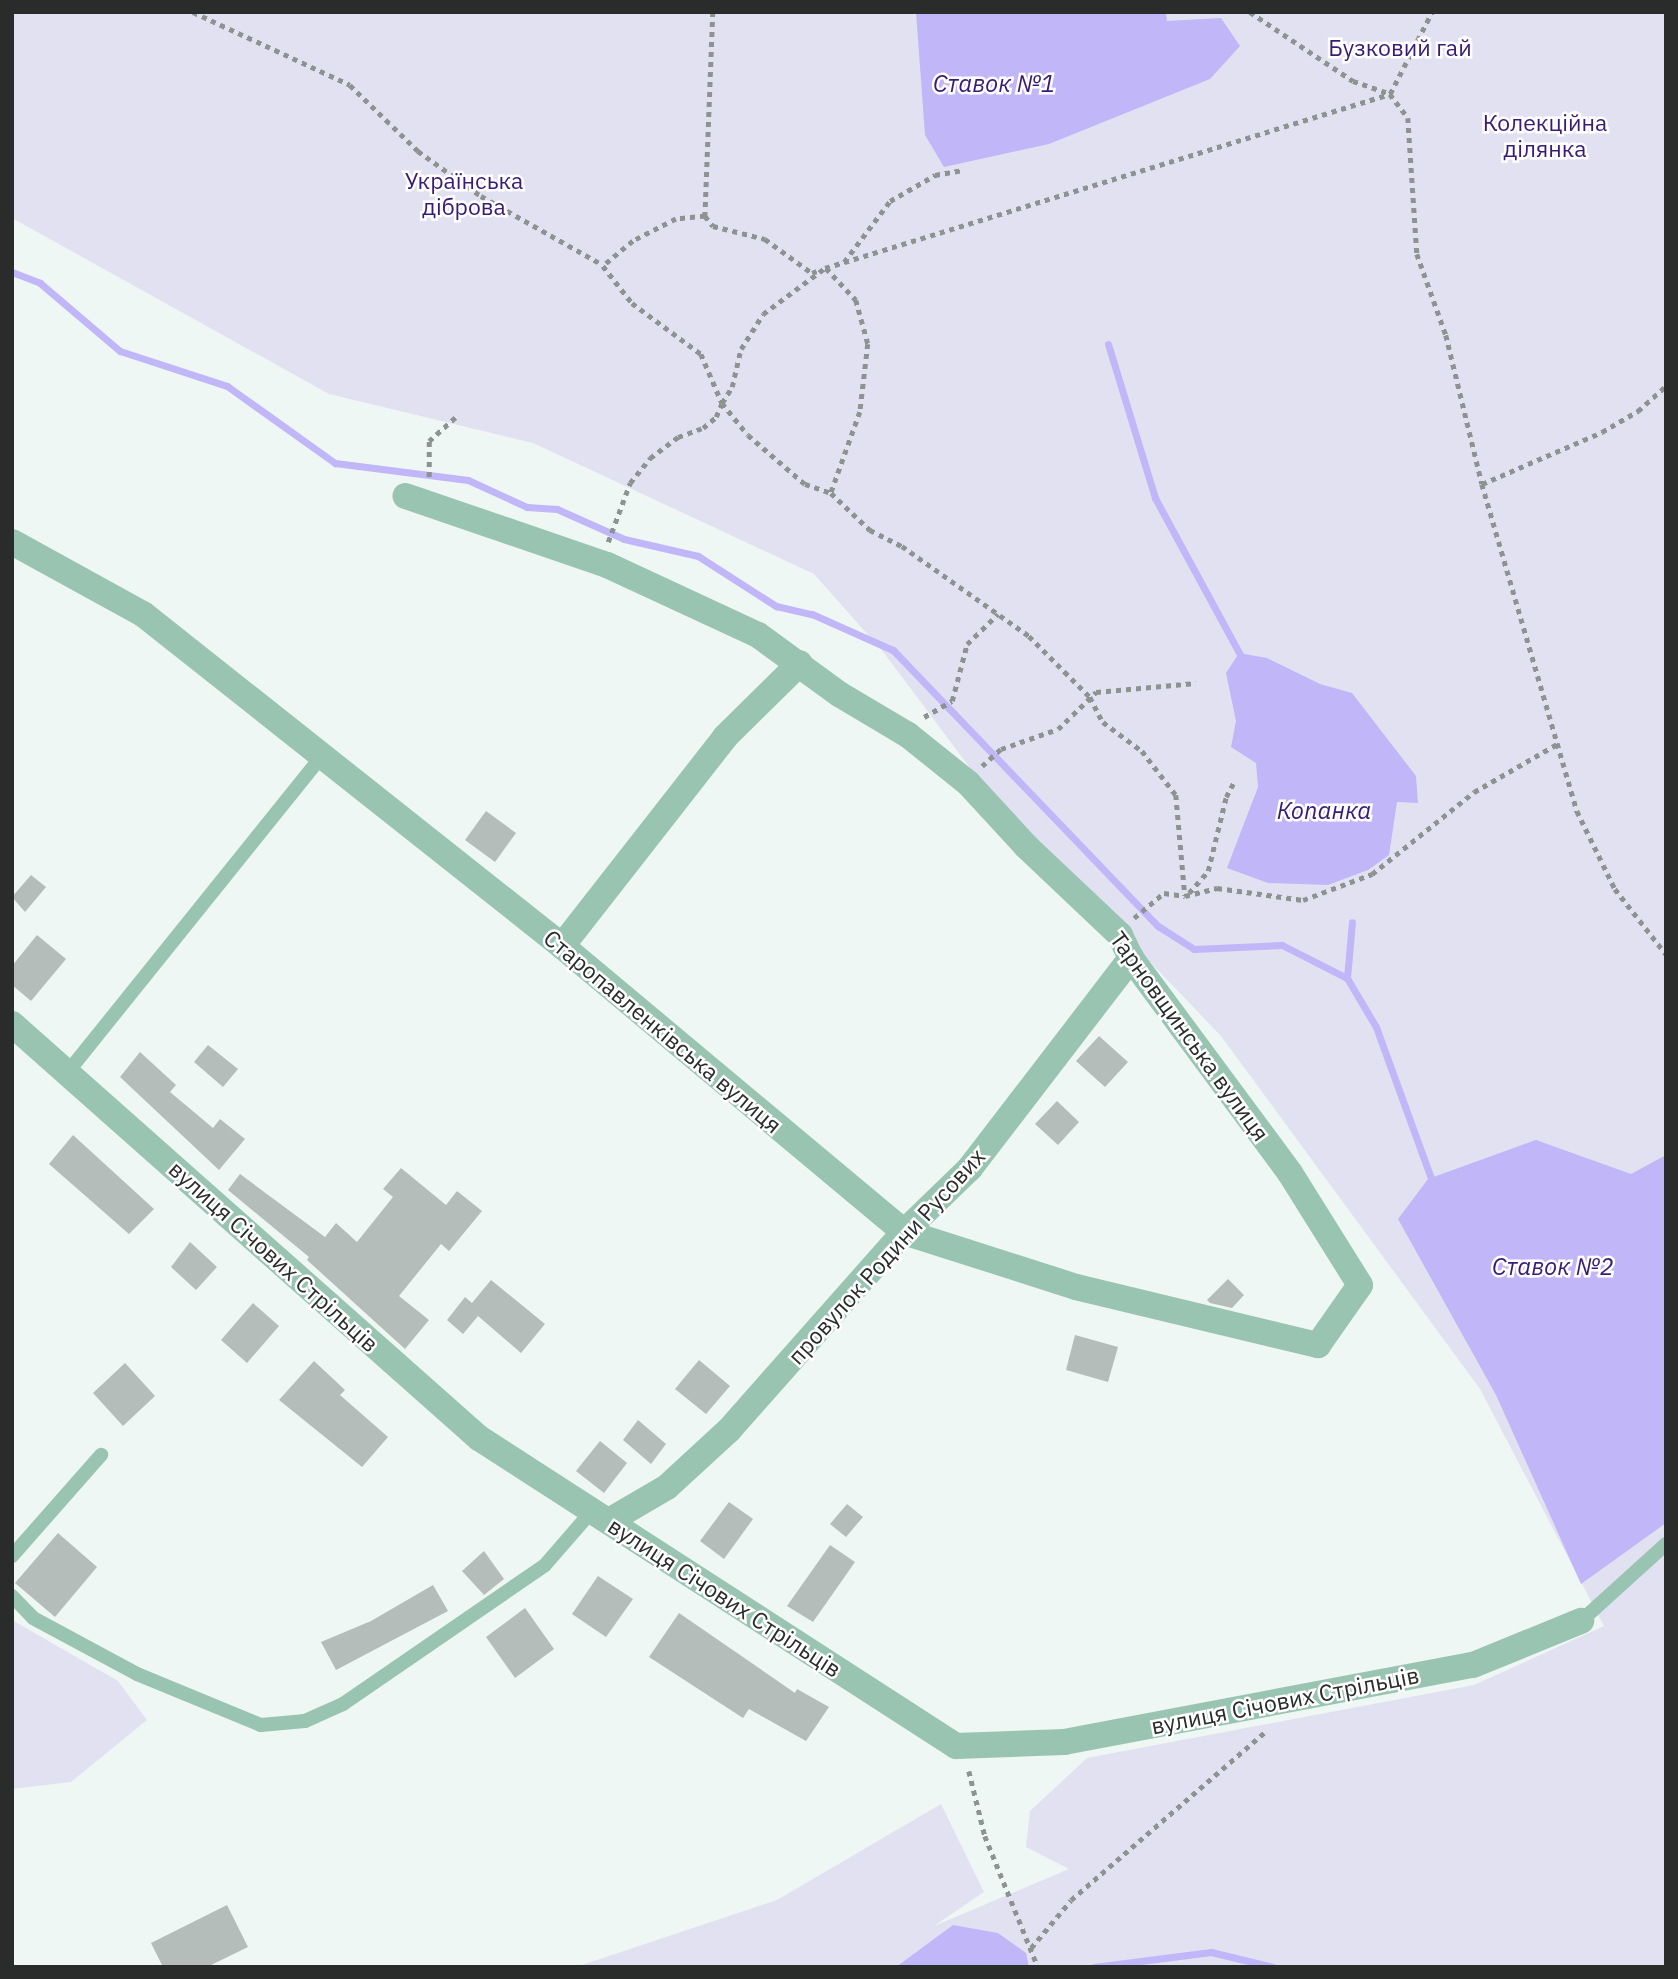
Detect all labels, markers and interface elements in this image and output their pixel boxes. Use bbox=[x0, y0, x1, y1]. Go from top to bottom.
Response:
park label: Бузковий гай bbox=[1328, 33, 1472, 61]
water label: Ставок №1 bbox=[933, 70, 1055, 98]
park label: Колекційна ділянка bbox=[1483, 108, 1607, 162]
park label: Українська діброва bbox=[405, 166, 523, 220]
water label: Копанка bbox=[1277, 797, 1371, 825]
street label: Старопавленківська вулиця bbox=[538, 923, 788, 1139]
street label: Тарновщинська вулиця bbox=[1105, 926, 1275, 1146]
street label: провулок Родини Русових bbox=[782, 1142, 990, 1370]
street label: вулиця Січових Стрільців bbox=[164, 1155, 384, 1357]
water label: Ставок №2 bbox=[1492, 1253, 1614, 1281]
street label: вулиця Січових Стрільців bbox=[603, 1511, 847, 1683]
street label: вулиця Січових Стрільців bbox=[1149, 1660, 1421, 1740]

